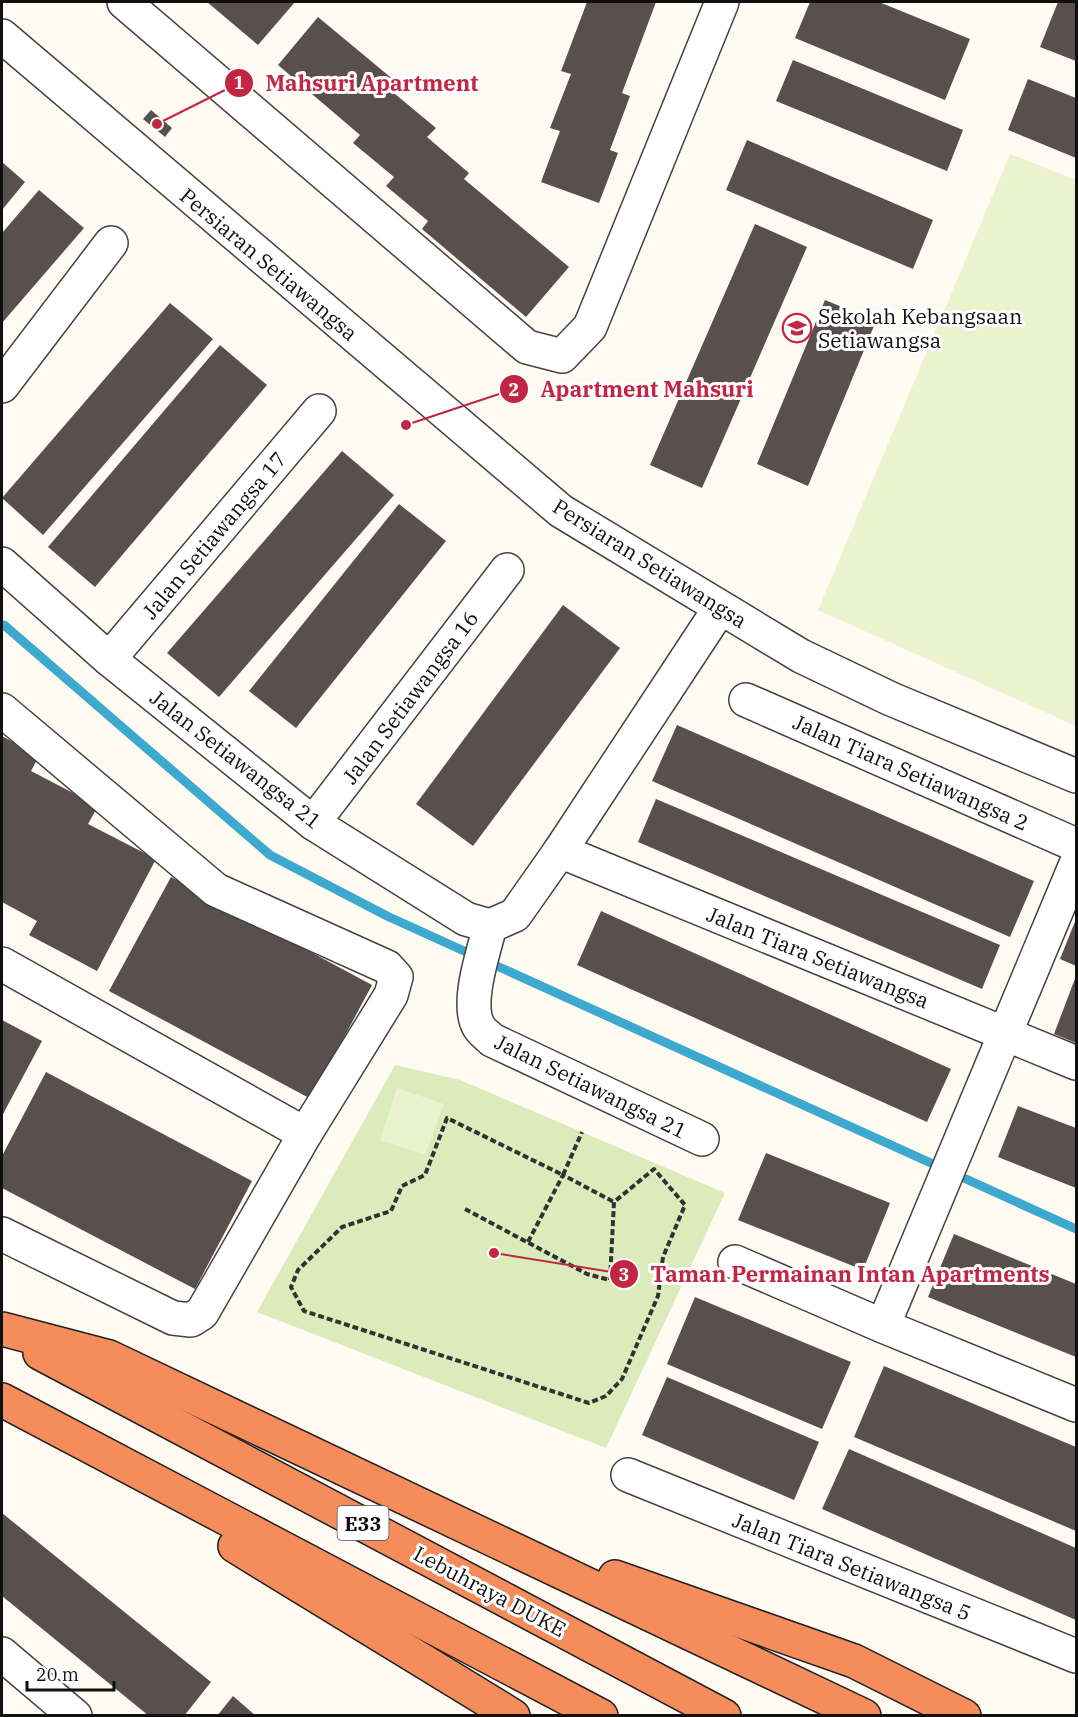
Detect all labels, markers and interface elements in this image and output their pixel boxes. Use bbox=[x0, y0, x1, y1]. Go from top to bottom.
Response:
callout: Mahsuri Apartment bbox=[224, 63, 491, 103]
text: Mahsuri Apartment bbox=[265, 68, 479, 97]
text: 1 bbox=[234, 71, 245, 94]
street label: Persiaran Setiawangsa bbox=[174, 181, 364, 347]
place label: Sekolah Kebangsaan Setiawangsa bbox=[818, 302, 1022, 354]
school or university icon: Sekolah Kebangsaan Setiawangsa bbox=[781, 312, 813, 344]
callout: Apartment Mahsuri bbox=[499, 369, 766, 409]
text: Apartment Mahsuri bbox=[540, 374, 754, 403]
text: 2 bbox=[509, 378, 519, 401]
street label: Jalan Setiawangsa 17 bbox=[136, 445, 292, 625]
street label: Persiaran Setiawangsa bbox=[548, 492, 752, 634]
street label: Jalan Setiawangsa 16 bbox=[336, 605, 484, 789]
street label: Jalan Setiawangsa 21 bbox=[145, 683, 327, 835]
street label: Jalan Tiara Setiawangsa 2 bbox=[789, 707, 1033, 837]
street label: Jalan Tiara Setiawangsa bbox=[703, 900, 933, 1014]
street label: Jalan Setiawangsa 21 bbox=[490, 1027, 692, 1145]
callout: Taman Permainan Intan Apartments bbox=[609, 1254, 1062, 1294]
text: Taman Permainan Intan Apartments bbox=[650, 1259, 1050, 1288]
text: 3 bbox=[619, 1263, 629, 1286]
street label: Jalan Tiara Setiawangsa 5 bbox=[729, 1505, 975, 1627]
road number: E33 bbox=[338, 1506, 388, 1540]
street label: Lebuhraya DUKE bbox=[409, 1539, 571, 1643]
scale bar bbox=[27, 1654, 114, 1692]
text: 20 m bbox=[36, 1663, 79, 1686]

